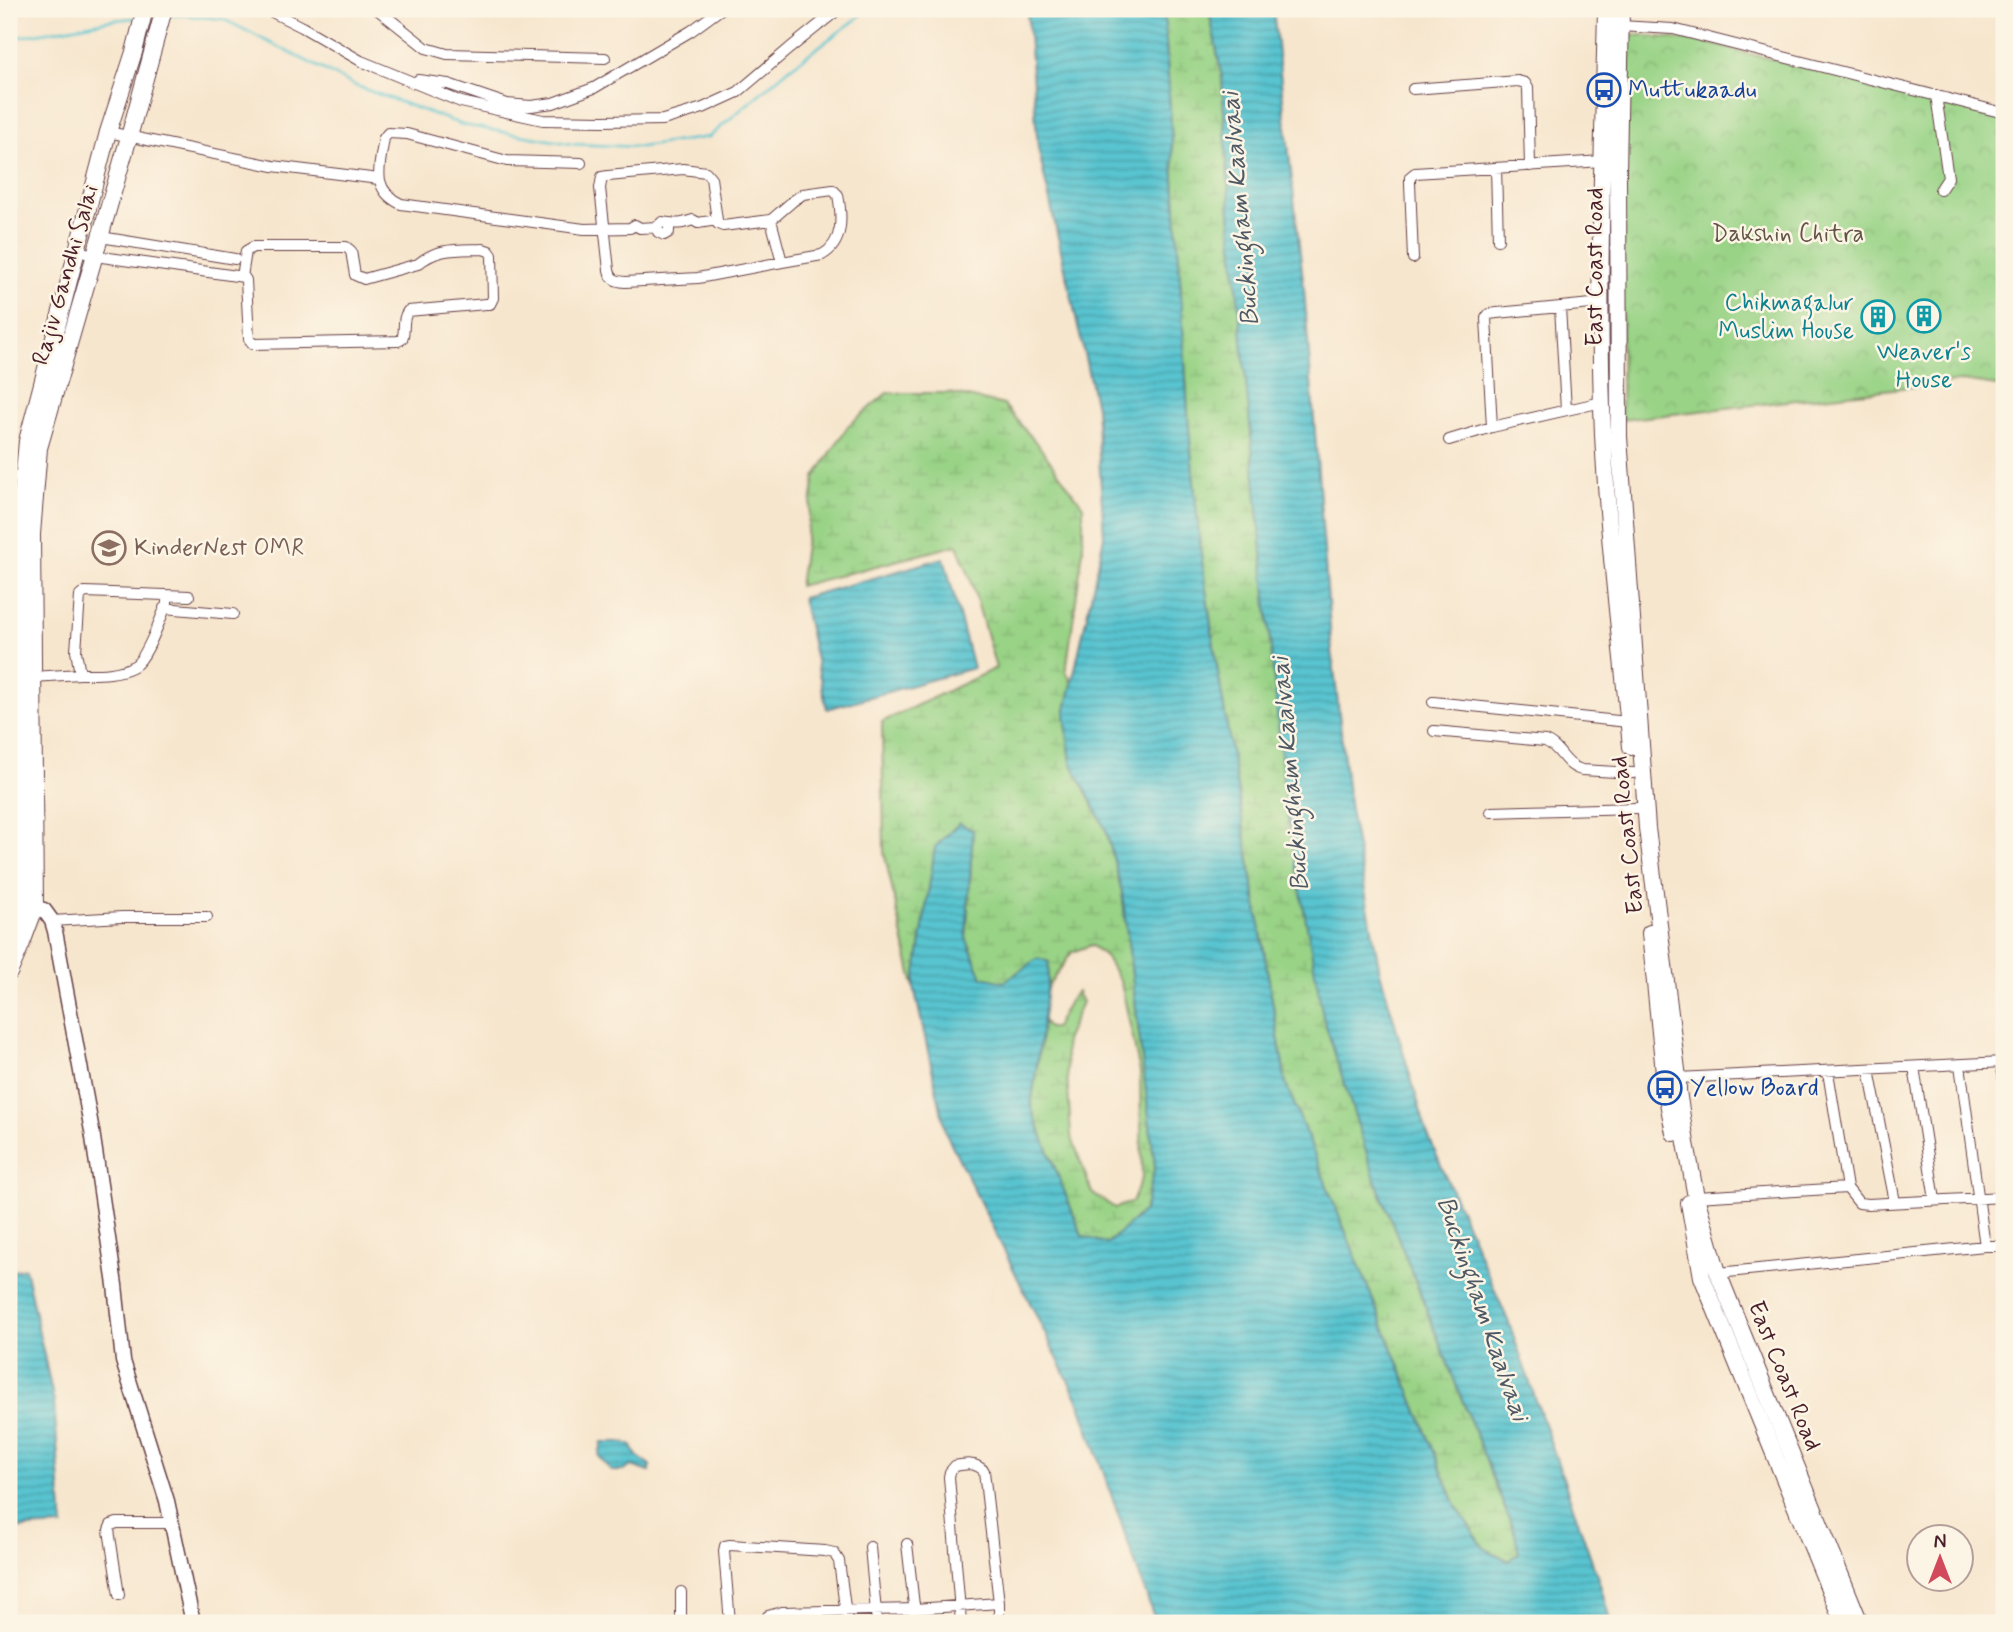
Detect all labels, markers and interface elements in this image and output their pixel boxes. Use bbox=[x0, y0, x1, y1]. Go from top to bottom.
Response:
bus stop icon: Muttukaadu bbox=[1585, 71, 1623, 109]
place label: Muttukaadu bbox=[1628, 75, 1757, 106]
water label: Buckingham Kaalvaai bbox=[1214, 88, 1271, 328]
street label: Rajiv Gandhi Salai bbox=[25, 181, 107, 369]
street label: East Coast Road bbox=[1580, 188, 1611, 346]
park label: Dakshin Chitra bbox=[1712, 219, 1864, 250]
place label: Chikmagalur Muslim House bbox=[1718, 288, 1854, 347]
building icon: Weaver's House bbox=[1905, 297, 1943, 335]
building icon: Chikmagalur Muslim House bbox=[1859, 298, 1897, 336]
place label: Weaver's House bbox=[1877, 337, 1972, 396]
school or university icon: KinderNest OMR bbox=[90, 529, 128, 567]
place label: KinderNest OMR bbox=[134, 533, 304, 564]
water label: Buckingham Kaalvaai bbox=[1264, 653, 1321, 893]
street label: East Coast Road bbox=[1604, 754, 1652, 916]
bus stop icon: Yellow Board bbox=[1646, 1069, 1684, 1107]
place label: Yellow Board bbox=[1690, 1073, 1819, 1104]
water label: Buckingham Kaalvaai bbox=[1425, 1192, 1537, 1429]
street label: East Coast Road bbox=[1740, 1296, 1828, 1456]
north arrow bbox=[1904, 1524, 1974, 1594]
text: N bbox=[1934, 1530, 1946, 1555]

